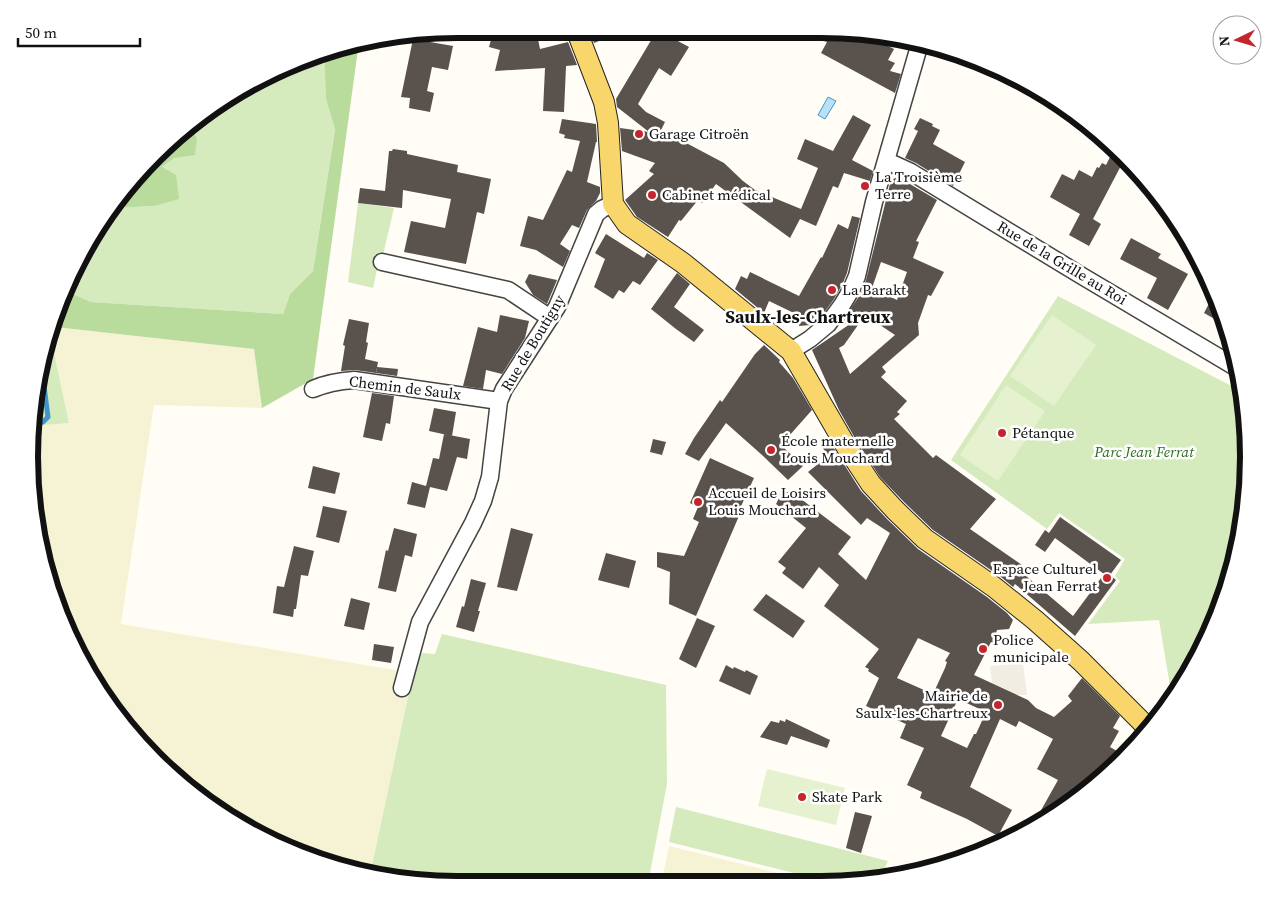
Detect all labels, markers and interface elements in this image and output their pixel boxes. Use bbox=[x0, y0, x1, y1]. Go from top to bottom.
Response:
scale bar bbox=[18, 15, 140, 47]
north arrow bbox=[1212, 15, 1262, 65]
text: 50 m bbox=[25, 22, 57, 43]
text: N bbox=[1214, 35, 1234, 47]
place label: Garage Citroën bbox=[649, 123, 749, 144]
marker: Garage Citroën bbox=[633, 128, 645, 140]
place label: La Troisième Terre bbox=[875, 166, 962, 204]
marker: La Troisième Terre bbox=[859, 180, 871, 192]
place label: Cabinet médical bbox=[662, 184, 771, 205]
marker: Cabinet médical bbox=[646, 189, 658, 201]
street label: Rue de la Grille au Roi bbox=[994, 216, 1131, 310]
place label: La Barakt bbox=[842, 279, 906, 300]
marker: La Barakt bbox=[826, 284, 838, 296]
street label: Rue de Boutigny bbox=[496, 290, 570, 395]
district label: Saulx-les-Chartreux bbox=[725, 304, 891, 329]
street label: Chemin de Saulx bbox=[348, 370, 462, 405]
place label: Pétanque bbox=[1012, 422, 1075, 443]
marker: Pétanque bbox=[996, 427, 1008, 439]
place label: École maternelle Louis Mouchard bbox=[781, 430, 895, 468]
park label: Parc Jean Ferrat bbox=[1093, 441, 1195, 462]
marker: École maternelle Louis Mouchard bbox=[765, 444, 777, 456]
place label: Accueil de Loisirs Louis Mouchard bbox=[708, 482, 826, 520]
marker: Accueil de Loisirs Louis Mouchard bbox=[692, 496, 704, 508]
place label: Espace Culturel Jean Ferrat bbox=[992, 558, 1098, 596]
marker: Espace Culturel Jean Ferrat bbox=[1101, 572, 1113, 584]
place label: Police municipale bbox=[993, 629, 1069, 667]
marker: Police municipale bbox=[977, 643, 989, 655]
place label: Mairie de Saulx-les-Chartreux bbox=[856, 685, 988, 723]
marker: Mairie de Saulx-les-Chartreux bbox=[992, 699, 1004, 711]
place label: Skate Park bbox=[812, 786, 883, 807]
marker: Skate Park bbox=[796, 791, 808, 803]

